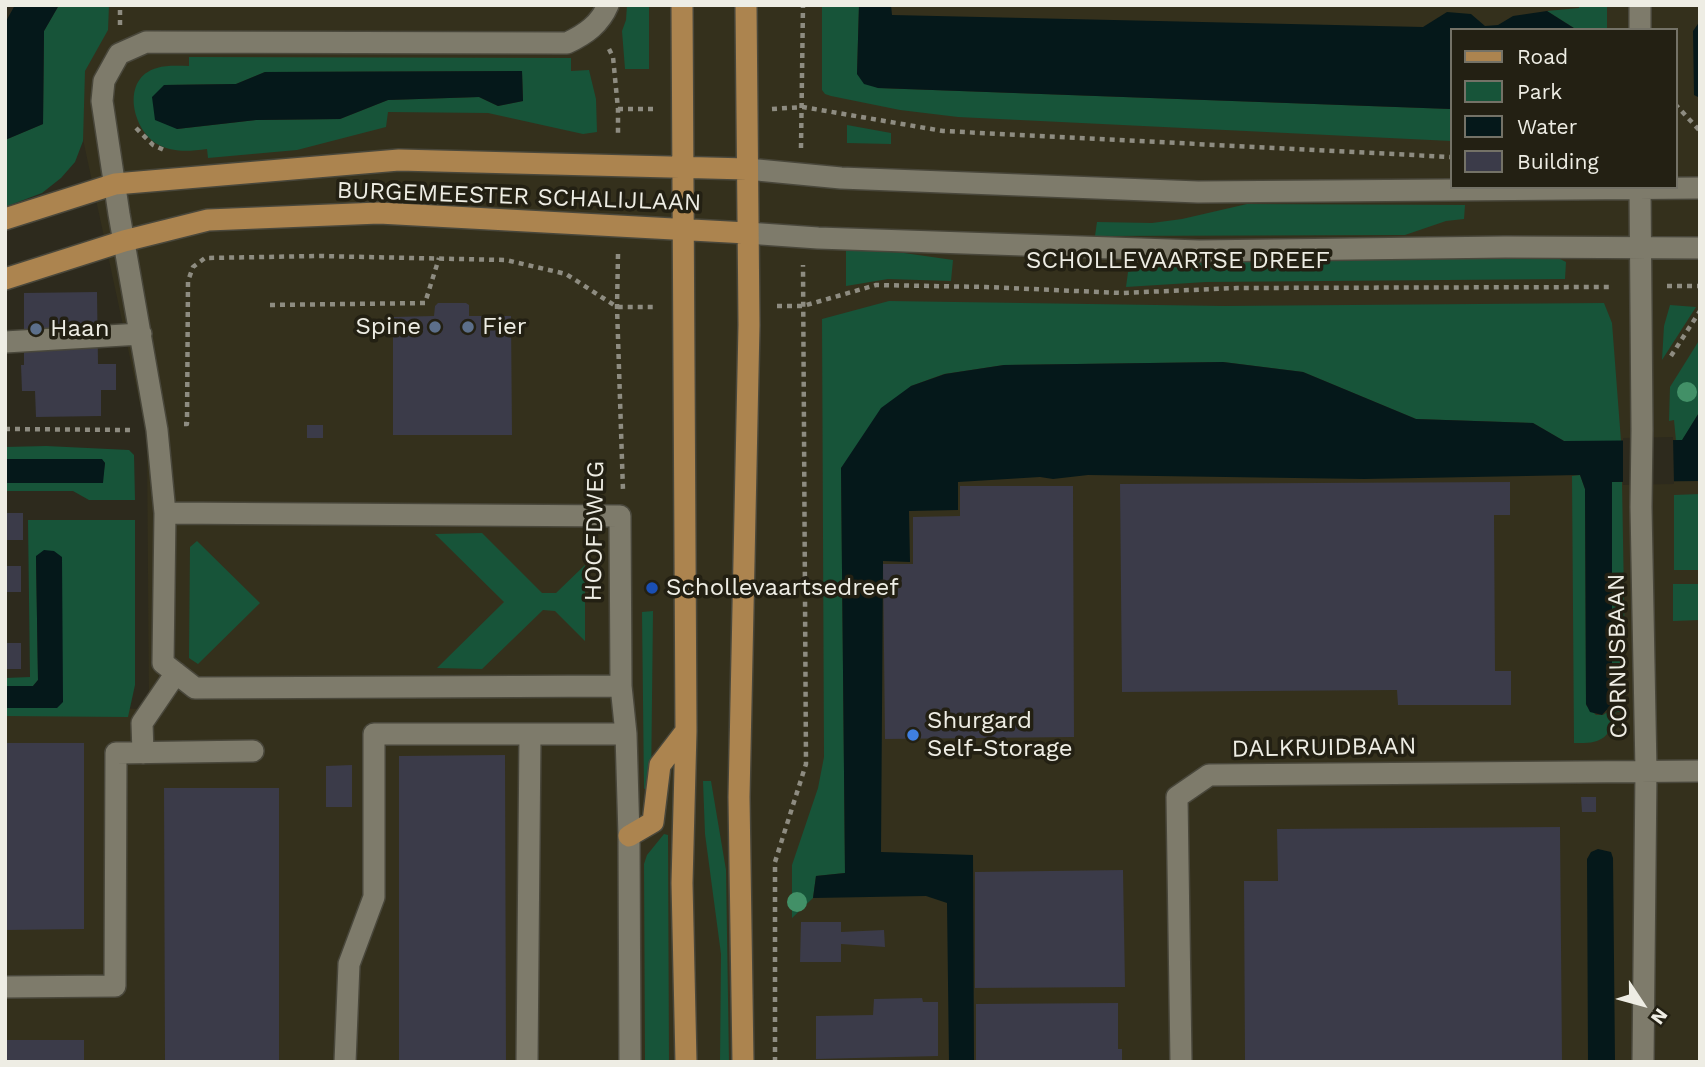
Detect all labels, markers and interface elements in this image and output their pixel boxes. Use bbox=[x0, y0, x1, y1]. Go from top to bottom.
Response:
legend bbox=[1450, 28, 1677, 189]
text: Road bbox=[1517, 44, 1568, 69]
text: Park bbox=[1517, 79, 1562, 104]
text: Water bbox=[1517, 114, 1577, 139]
text: Building bbox=[1517, 149, 1599, 174]
street label: BURGEMEESTER SCHALIJLAAN bbox=[336, 176, 702, 218]
street label: SCHOLLEVAARTSE DREEF bbox=[1026, 247, 1330, 275]
place label: Spine bbox=[356, 313, 421, 341]
place label: Fier bbox=[482, 313, 527, 341]
place label: Haan bbox=[50, 315, 109, 343]
marker: Spine bbox=[427, 319, 443, 335]
marker: Fier bbox=[460, 319, 476, 335]
marker: Haan bbox=[28, 321, 44, 337]
street label: HOOFDWEG bbox=[579, 460, 611, 602]
street label: CORNUSBAAN bbox=[1602, 573, 1634, 739]
place label: Schollevaartsedreef bbox=[666, 574, 899, 602]
marker: Schollevaartsedreef bbox=[644, 580, 660, 596]
place label: Shurgard Self-Storage bbox=[927, 707, 1073, 763]
marker: Shurgard Self-Storage bbox=[905, 727, 921, 743]
street label: DALKRUIDBAAN bbox=[1231, 732, 1417, 764]
north arrow bbox=[1607, 969, 1677, 1039]
text: N bbox=[1646, 1004, 1673, 1029]

